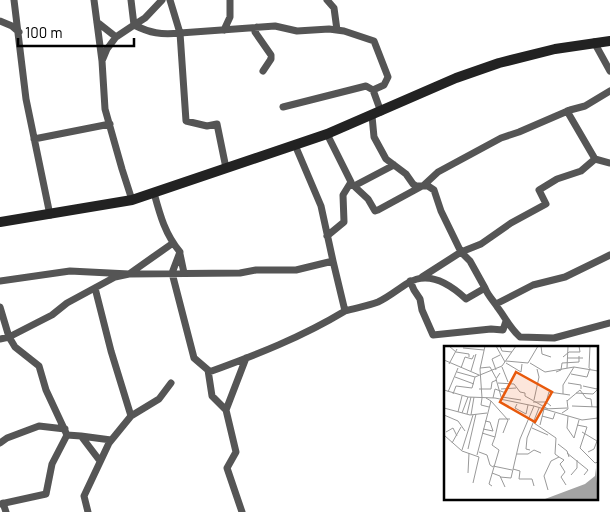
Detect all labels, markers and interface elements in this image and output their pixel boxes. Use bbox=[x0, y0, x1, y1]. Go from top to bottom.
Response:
scale bar bbox=[18, 15, 134, 47]
text: 100 m bbox=[25, 23, 63, 41]
inset map bbox=[444, 346, 598, 500]

